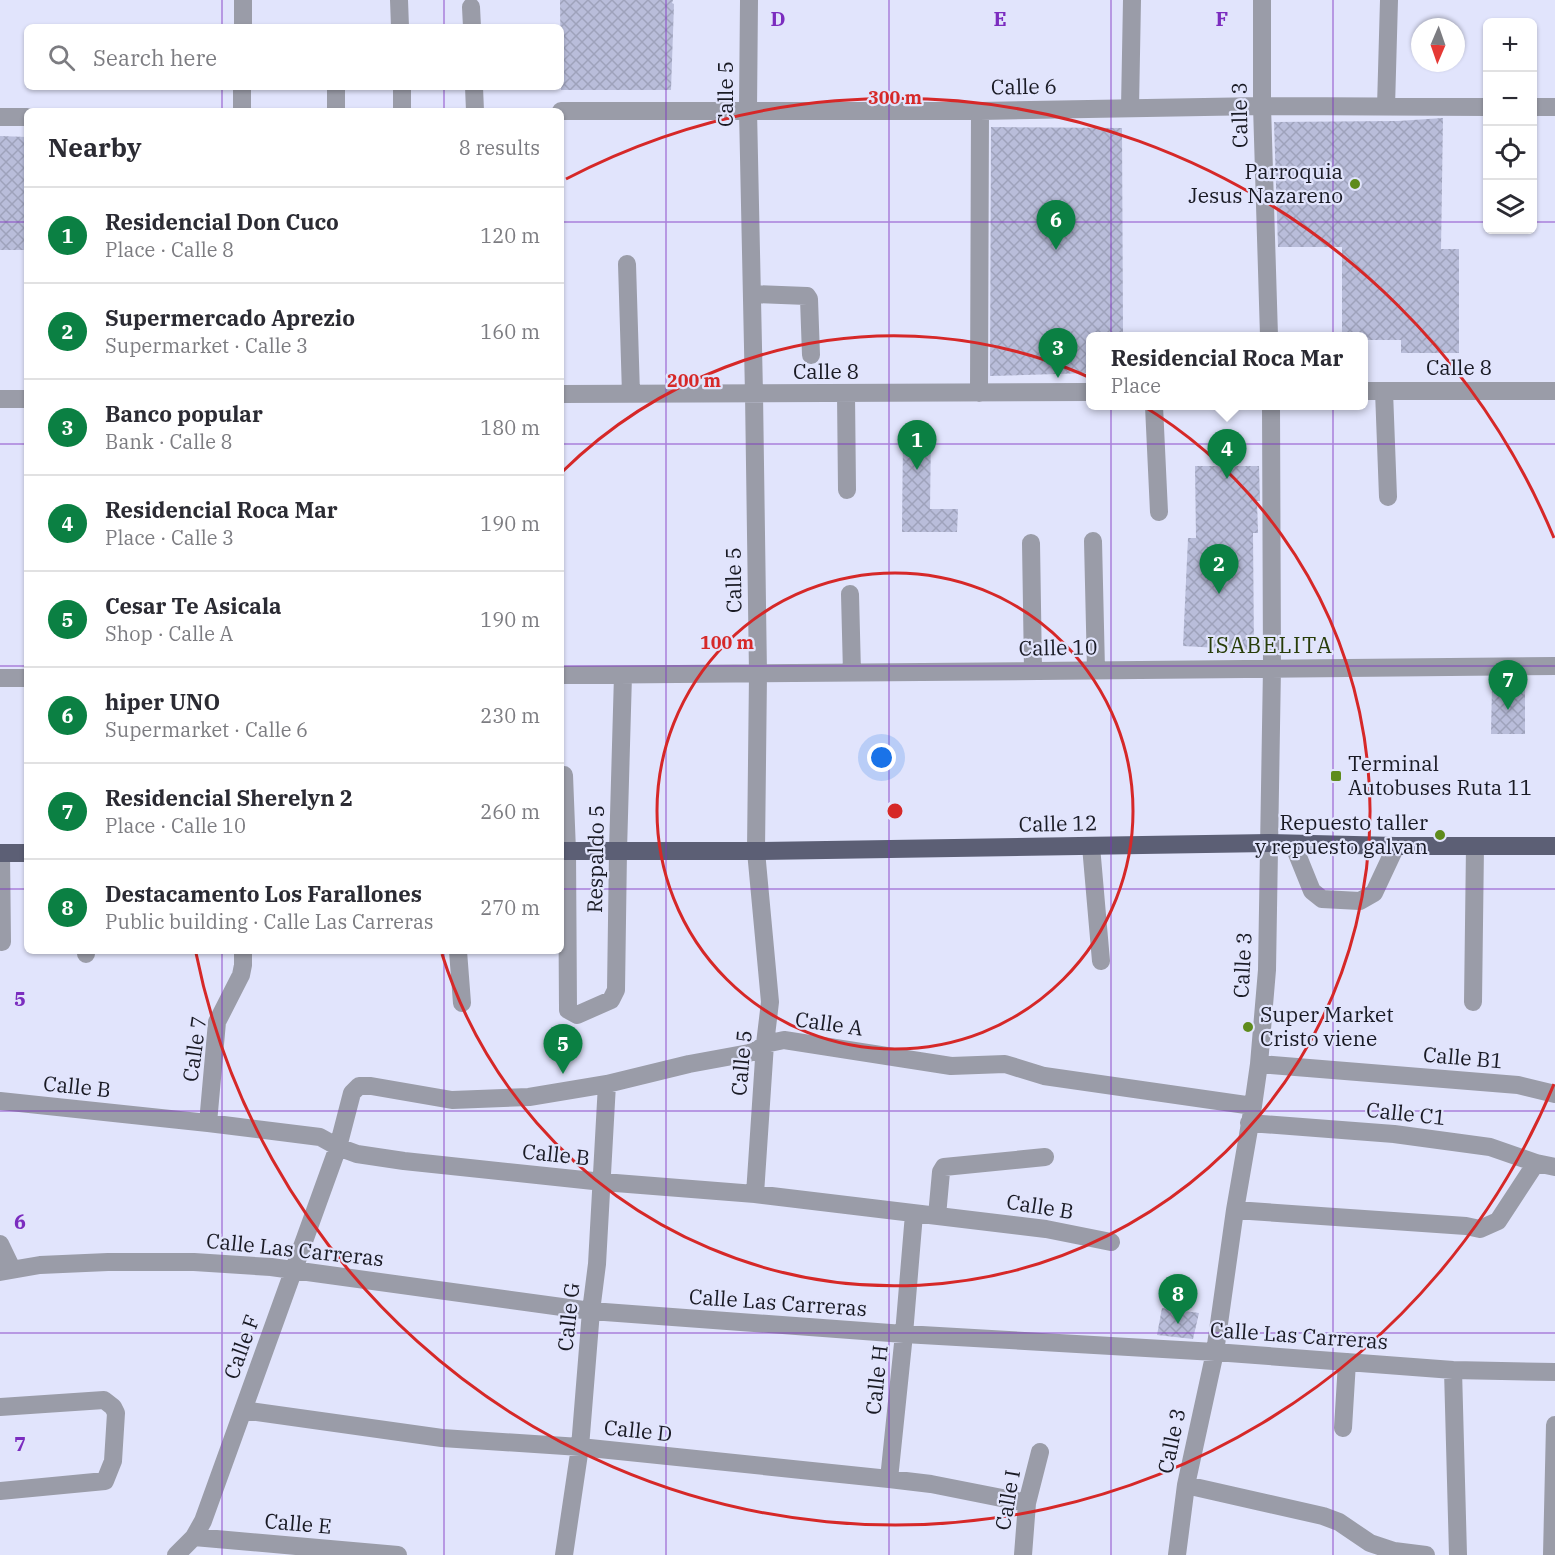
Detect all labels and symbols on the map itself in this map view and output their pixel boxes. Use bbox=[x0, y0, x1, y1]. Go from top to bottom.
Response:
text: D bbox=[770, 5, 786, 32]
text: E bbox=[993, 5, 1007, 32]
text: F bbox=[1216, 5, 1228, 32]
north arrow bbox=[1411, 18, 1465, 72]
street label: Calle 5 bbox=[711, 61, 739, 127]
street label: Calle 6 bbox=[991, 71, 1057, 101]
street label: Calle 3 bbox=[1224, 82, 1254, 148]
text: 300 m bbox=[868, 86, 923, 109]
place label: Parroquia Jesus Nazareno bbox=[1188, 157, 1343, 209]
marker: Parroquia Jesus Nazareno bbox=[1348, 177, 1362, 191]
pin: 6 bbox=[1036, 200, 1076, 250]
pin: 3 bbox=[1038, 328, 1078, 378]
street label: Calle 8 bbox=[1426, 353, 1492, 381]
street label: Calle 8 bbox=[793, 357, 859, 385]
text: 200 m bbox=[667, 369, 722, 392]
pin: 1 bbox=[898, 420, 936, 470]
pin: 4 bbox=[1208, 430, 1246, 479]
pin: 2 bbox=[1200, 544, 1238, 594]
street label: Calle 5 bbox=[718, 547, 748, 613]
district label: ISABELITA bbox=[1207, 630, 1333, 659]
text: 100 m bbox=[700, 631, 755, 654]
street label: Calle 10 bbox=[1018, 632, 1098, 662]
pin: 7 bbox=[1488, 660, 1528, 710]
your location bbox=[867, 743, 896, 772]
place label: Terminal Autobuses Ruta 11 bbox=[1348, 749, 1532, 801]
marker: Terminal Autobuses Ruta 11 bbox=[1329, 769, 1343, 783]
centre of rings bbox=[885, 801, 905, 821]
street label: Respaldo 5 bbox=[580, 805, 610, 913]
street label: Calle 12 bbox=[1018, 808, 1098, 838]
place label: Repuesto taller y repuesto galvan bbox=[1255, 808, 1429, 860]
marker: Repuesto taller y repuesto galvan bbox=[1433, 828, 1447, 842]
street label: Calle 3 bbox=[1226, 931, 1258, 999]
text: 5 bbox=[14, 985, 26, 1012]
place label: Super Market Cristo viene bbox=[1260, 1000, 1394, 1052]
street label: Calle A bbox=[794, 1004, 865, 1042]
street label: Calle 7 bbox=[176, 1014, 212, 1084]
marker: Super Market Cristo viene bbox=[1241, 1020, 1255, 1034]
pin: 5 bbox=[544, 1024, 582, 1074]
street label: Calle 5 bbox=[724, 1029, 758, 1097]
street label: Calle B1 bbox=[1422, 1040, 1504, 1074]
street label: Calle B bbox=[42, 1069, 112, 1103]
street label: Calle C1 bbox=[1365, 1095, 1447, 1131]
street label: Calle B bbox=[521, 1137, 591, 1171]
street label: Calle B bbox=[1005, 1187, 1076, 1225]
text: 6 bbox=[14, 1208, 26, 1235]
street label: Calle Las Carreras bbox=[205, 1226, 385, 1272]
pin: 8 bbox=[1158, 1274, 1198, 1324]
street label: Calle G bbox=[550, 1281, 586, 1353]
street label: Calle Las Carreras bbox=[688, 1282, 868, 1322]
street label: Calle F bbox=[216, 1311, 266, 1383]
street label: Calle Las Carreras bbox=[1209, 1315, 1389, 1355]
street label: Calle H bbox=[858, 1344, 894, 1416]
street label: Calle 3 bbox=[1150, 1405, 1192, 1476]
street label: Calle D bbox=[603, 1413, 674, 1448]
text: 7 bbox=[14, 1430, 26, 1457]
street label: Calle I bbox=[988, 1467, 1026, 1532]
street label: Calle E bbox=[263, 1506, 333, 1540]

